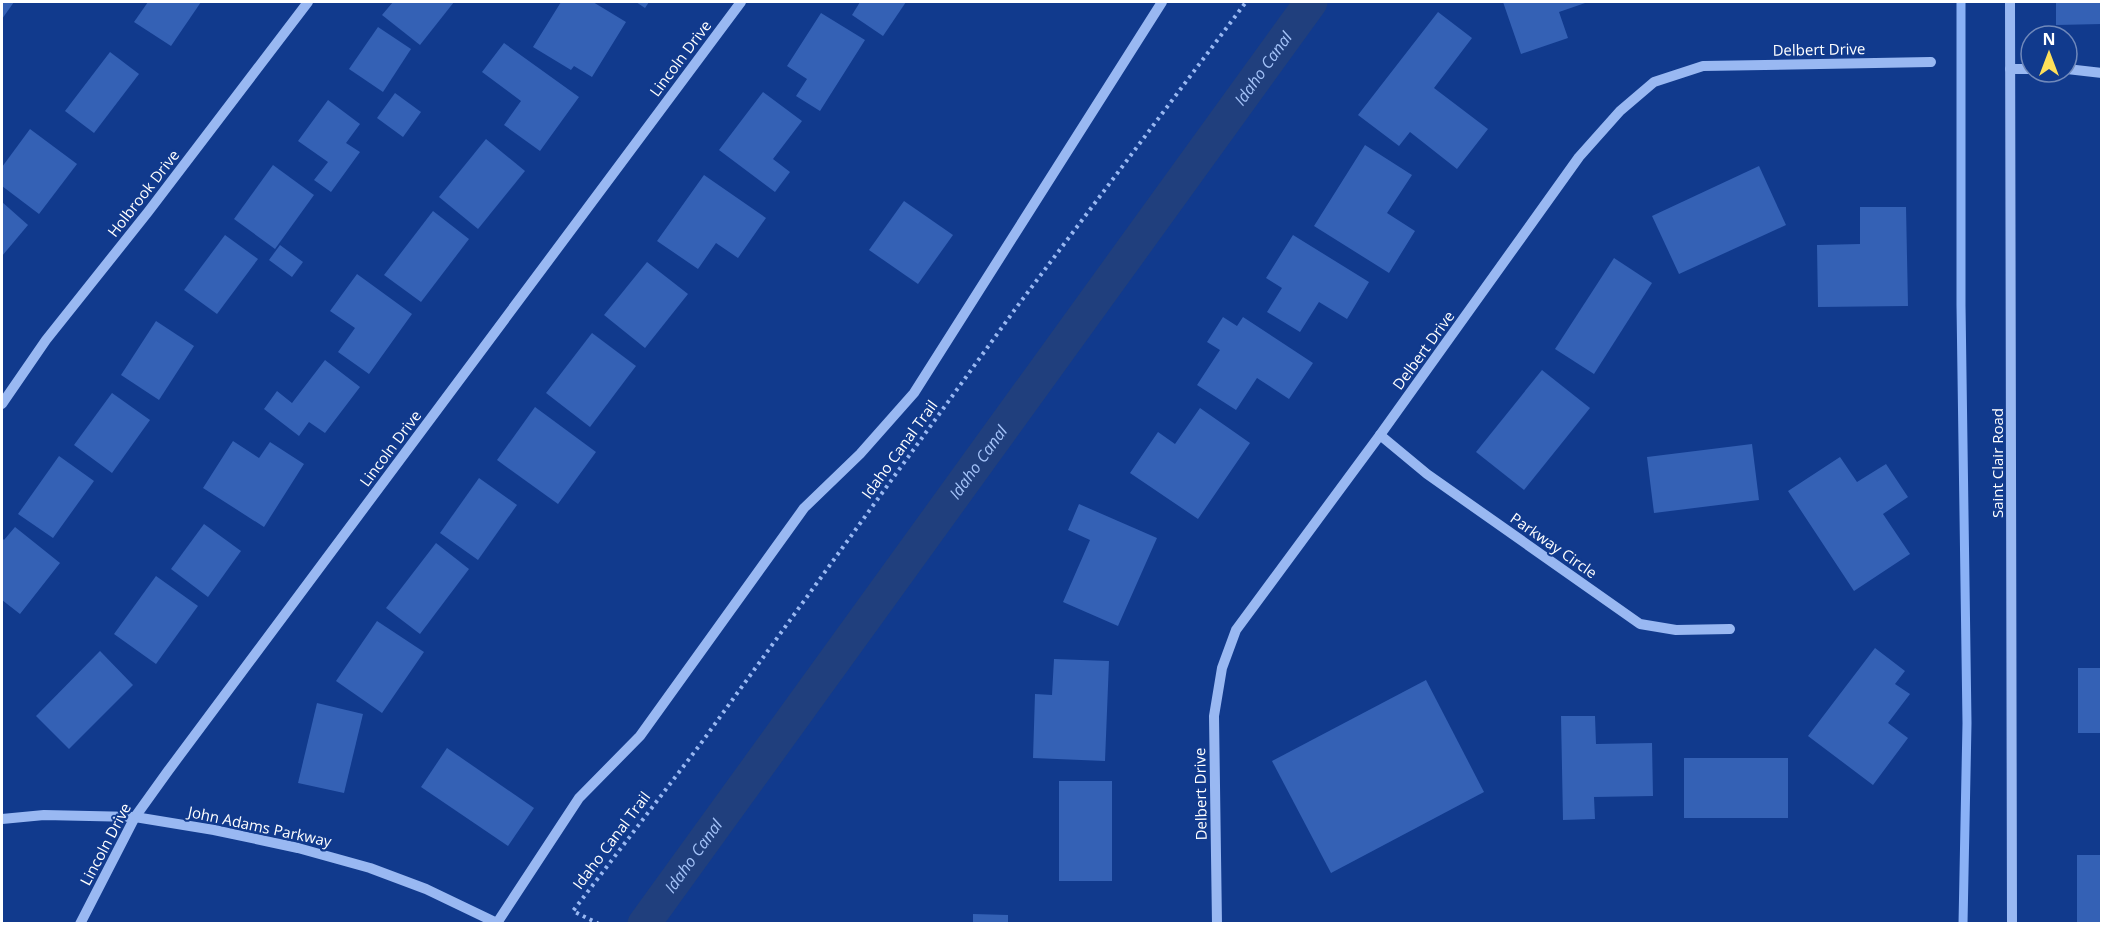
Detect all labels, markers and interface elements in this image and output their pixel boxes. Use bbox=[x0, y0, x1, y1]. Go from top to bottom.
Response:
street label: Lincoln Drive bbox=[645, 16, 715, 100]
north arrow bbox=[2019, 24, 2079, 84]
water label: Idaho Canal bbox=[1229, 26, 1298, 110]
text: N bbox=[2042, 28, 2056, 50]
street label: Delbert Drive bbox=[1772, 38, 1866, 60]
street label: Holbrook Drive bbox=[103, 145, 183, 241]
street label: Delbert Drive bbox=[1388, 307, 1458, 393]
street label: Idaho Canal Trail bbox=[856, 396, 942, 502]
street label: Lincoln Drive bbox=[355, 406, 425, 490]
street label: Saint Clair Road bbox=[1987, 408, 2007, 518]
water label: Idaho Canal bbox=[944, 420, 1013, 503]
street label: Parkway Circle bbox=[1507, 508, 1601, 582]
street label: Delbert Drive bbox=[1189, 747, 1211, 841]
street label: Idaho Canal Trail bbox=[568, 787, 654, 893]
street label: Lincoln Drive bbox=[75, 799, 135, 889]
street label: John Adams Parkway bbox=[184, 801, 334, 851]
water label: Idaho Canal bbox=[659, 814, 728, 897]

